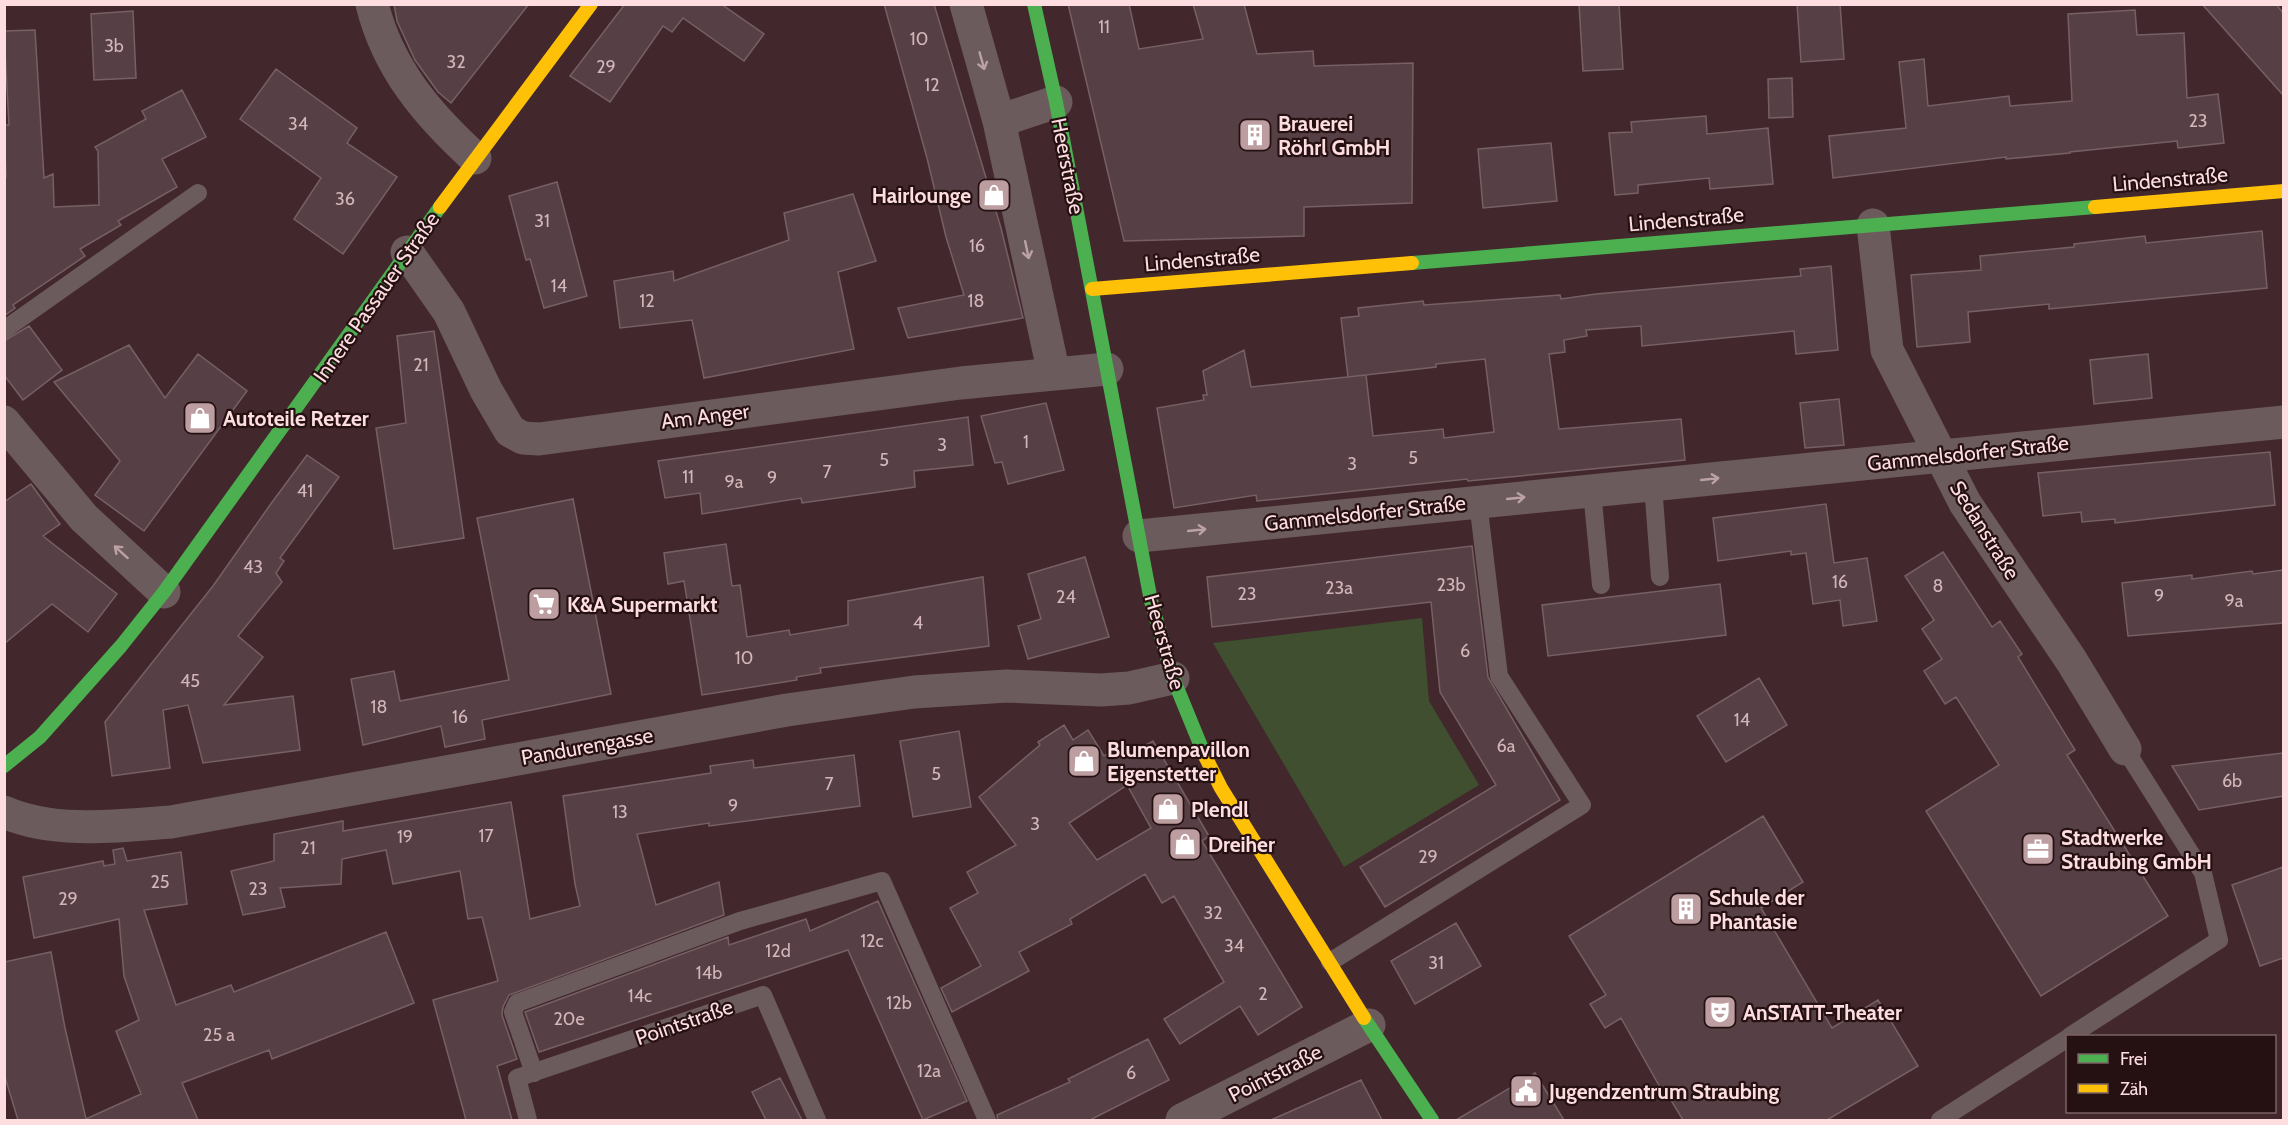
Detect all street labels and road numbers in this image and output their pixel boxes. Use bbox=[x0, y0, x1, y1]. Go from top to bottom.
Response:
street label: Heerstraße bbox=[1046, 116, 1090, 217]
street label: Lindenstraße bbox=[2111, 161, 2229, 197]
street label: Lindenstraße bbox=[1627, 201, 1745, 237]
street label: Innere Passauer Straße bbox=[308, 207, 444, 387]
street label: Lindenstraße bbox=[1143, 241, 1261, 277]
street label: Am Anger bbox=[660, 398, 751, 434]
street label: Gammelsdorfer Straße bbox=[1866, 430, 2070, 476]
street label: Sedanstraße bbox=[1945, 476, 2025, 584]
street label: Gammelsdorfer Straße bbox=[1263, 490, 1467, 536]
street label: Heerstraße bbox=[1140, 592, 1191, 693]
street label: Pandurengasse bbox=[519, 722, 655, 770]
street label: Pointstraße bbox=[632, 994, 736, 1050]
street label: Pointstraße bbox=[1224, 1039, 1326, 1107]

